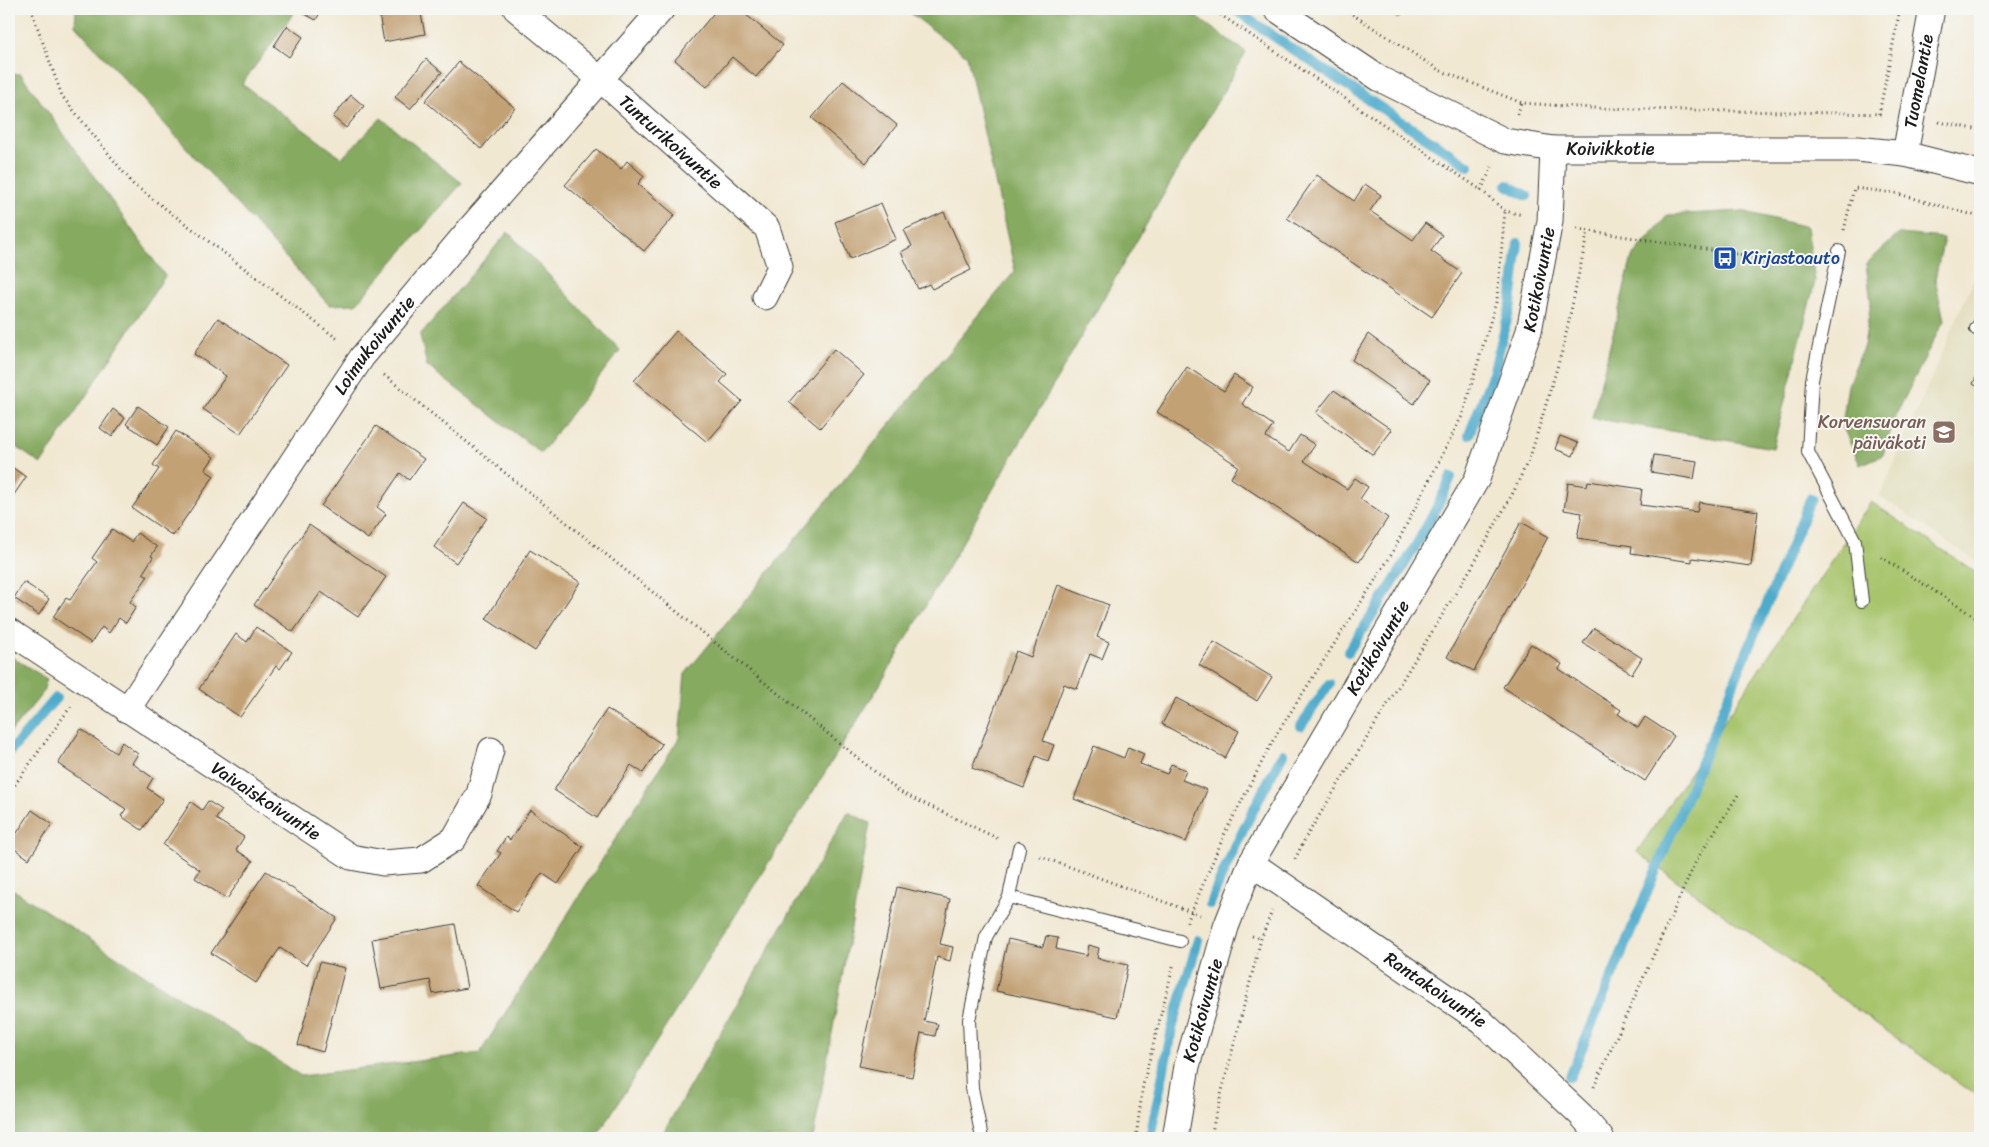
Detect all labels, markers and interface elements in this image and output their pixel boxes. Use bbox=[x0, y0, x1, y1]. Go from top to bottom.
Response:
street label: Tuomelantie bbox=[1894, 31, 1943, 131]
street label: Tunturikoivuntie bbox=[611, 86, 730, 198]
street label: Koivikkotie bbox=[1566, 133, 1655, 165]
street label: Kotikoivuntie bbox=[1513, 224, 1565, 335]
place label: Kirjastoauto bbox=[1742, 242, 1840, 274]
bus stop icon: Kirjastoauto bbox=[1712, 245, 1738, 271]
street label: Loimukoivuntie bbox=[325, 288, 424, 401]
place label: Korvensuoran päiväkoti bbox=[1818, 406, 1927, 459]
school or university icon: Korvensuoran päiväkoti bbox=[1931, 419, 1957, 445]
street label: Kotikoivuntie bbox=[1337, 594, 1419, 702]
street label: Vaivaiskoivuntie bbox=[204, 753, 328, 849]
street label: Rantakoivuntie bbox=[1377, 943, 1494, 1037]
street label: Kotikoivuntie bbox=[1173, 955, 1232, 1066]

